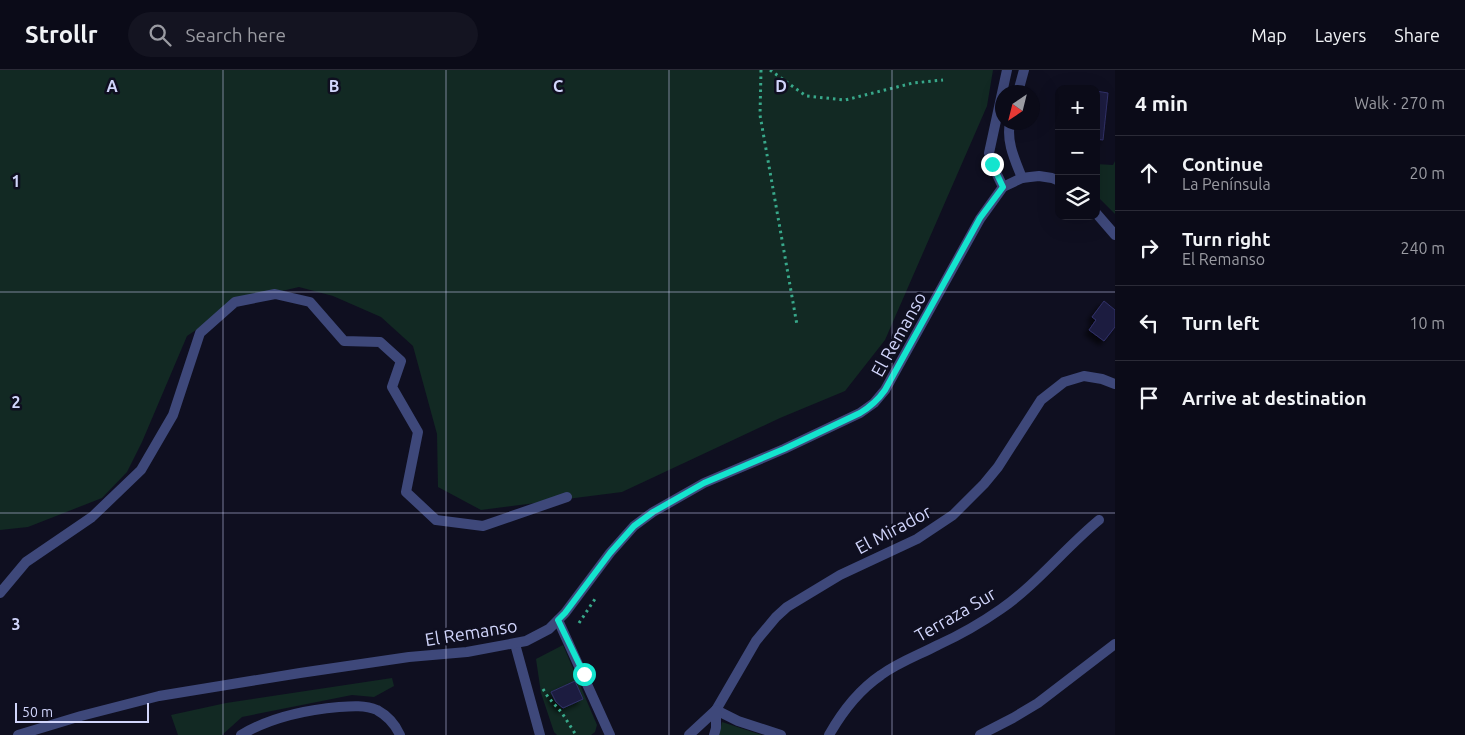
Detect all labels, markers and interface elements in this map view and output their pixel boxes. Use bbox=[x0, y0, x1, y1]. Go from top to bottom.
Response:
search box bbox=[128, 12, 478, 57]
text: Strollr bbox=[25, 21, 98, 48]
icon: search bbox=[146, 21, 174, 49]
text: Search here bbox=[186, 24, 286, 46]
text: Map bbox=[1251, 25, 1287, 45]
text: Layers bbox=[1315, 25, 1366, 45]
text: Share bbox=[1394, 25, 1440, 45]
text: A bbox=[106, 77, 118, 95]
text: B bbox=[329, 77, 339, 95]
text: C bbox=[553, 77, 563, 95]
text: D bbox=[775, 77, 787, 95]
north arrow bbox=[995, 85, 1040, 130]
map controls bbox=[1055, 85, 1100, 220]
button: + bbox=[1055, 85, 1100, 130]
text: 4 min bbox=[1135, 91, 1188, 115]
text: Walk · 270 m bbox=[1354, 94, 1445, 112]
button: − bbox=[1055, 130, 1100, 175]
route end bbox=[981, 153, 1004, 176]
text: Continue bbox=[1182, 153, 1263, 175]
icon: ahead bbox=[1135, 159, 1163, 187]
text: 20 m bbox=[1409, 164, 1445, 182]
text: 1 bbox=[11, 172, 21, 190]
button: layers bbox=[1055, 175, 1100, 220]
text: La Península bbox=[1182, 175, 1271, 193]
text: Turn right bbox=[1182, 228, 1270, 250]
icon: right bbox=[1135, 234, 1163, 262]
text: 240 m bbox=[1400, 239, 1445, 257]
text: El Remanso bbox=[1182, 250, 1265, 268]
street label: El Remanso bbox=[867, 288, 929, 380]
icon: left bbox=[1135, 309, 1163, 337]
text: Turn left bbox=[1182, 312, 1260, 334]
text: 10 m bbox=[1409, 314, 1445, 332]
icon: arrive bbox=[1135, 384, 1163, 412]
text: Arrive at destination bbox=[1182, 387, 1367, 409]
text: 2 bbox=[11, 393, 21, 411]
street label: El Mirador bbox=[852, 501, 934, 557]
street label: Terraza Sur bbox=[911, 583, 999, 645]
text: 3 bbox=[11, 615, 21, 633]
street label: El Remanso bbox=[423, 615, 519, 649]
route start bbox=[573, 663, 596, 686]
scale bar bbox=[15, 700, 149, 723]
text: 50 m bbox=[22, 704, 53, 720]

